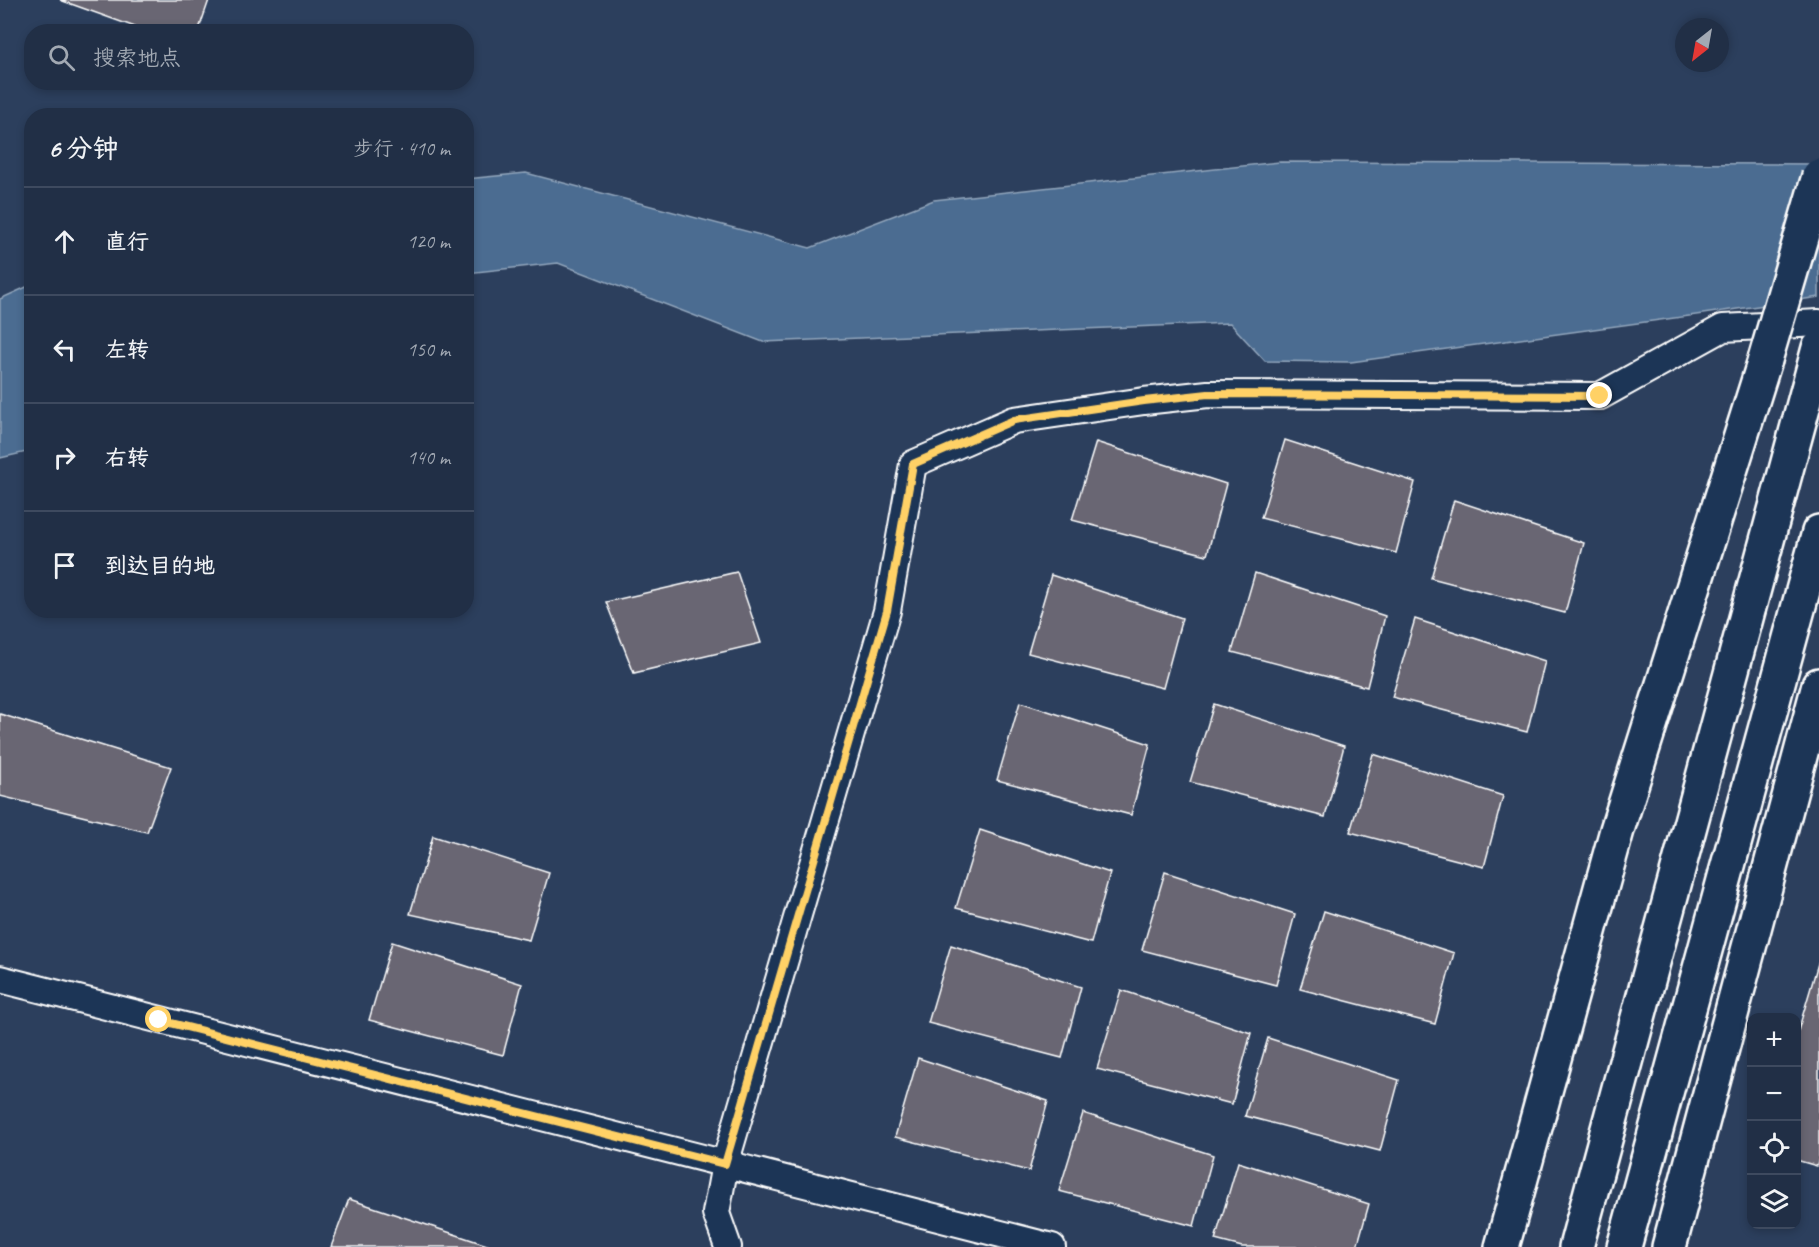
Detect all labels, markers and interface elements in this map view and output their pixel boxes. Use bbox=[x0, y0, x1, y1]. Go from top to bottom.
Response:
north arrow bbox=[1675, 18, 1729, 72]
search box bbox=[24, 24, 474, 90]
icon: search bbox=[45, 41, 78, 74]
text: 搜索地点 bbox=[93, 44, 181, 72]
text: 6 分钟 bbox=[48, 132, 119, 165]
text: 步行 · 410 m bbox=[354, 136, 450, 161]
icon: ahead bbox=[48, 225, 81, 258]
text: 直行 bbox=[105, 228, 149, 256]
text: 120 m bbox=[407, 229, 450, 254]
icon: left bbox=[48, 333, 81, 366]
text: 左转 bbox=[105, 336, 149, 364]
text: 150 m bbox=[407, 337, 450, 362]
route end bbox=[1586, 382, 1612, 408]
icon: right bbox=[48, 441, 81, 474]
text: 右转 bbox=[105, 444, 149, 472]
text: 140 m bbox=[407, 445, 450, 470]
icon: arrive bbox=[48, 549, 81, 582]
text: 到达目的地 bbox=[105, 552, 215, 580]
route start bbox=[145, 1006, 171, 1032]
map controls bbox=[1747, 1013, 1801, 1229]
button: + bbox=[1747, 1013, 1801, 1067]
button: − bbox=[1747, 1067, 1801, 1121]
button: locate bbox=[1747, 1121, 1801, 1175]
button: layers bbox=[1747, 1175, 1801, 1229]

